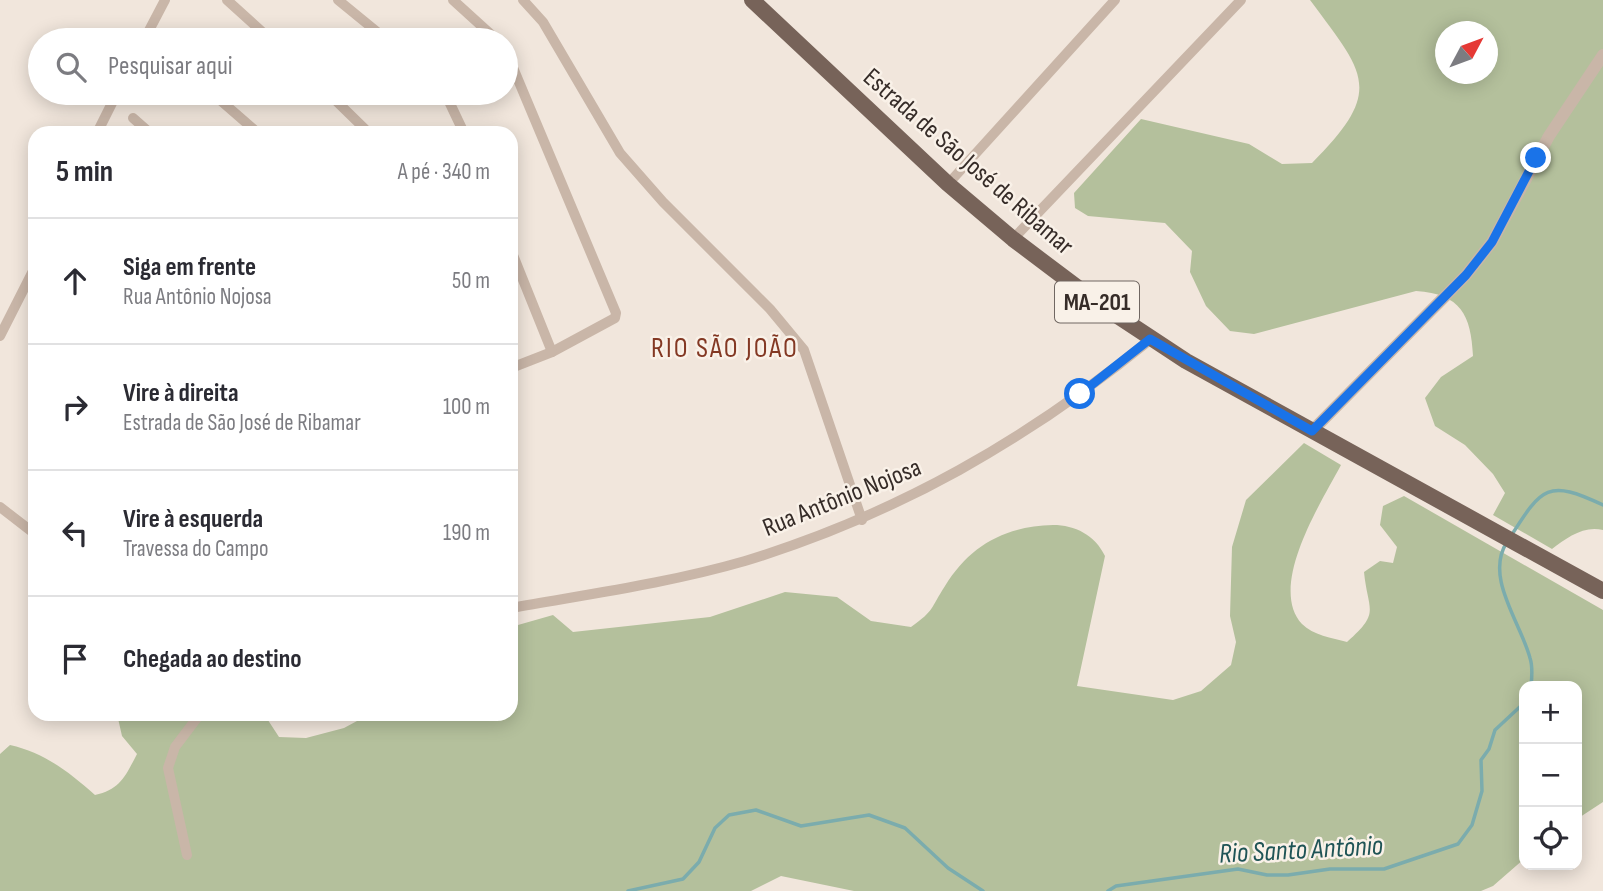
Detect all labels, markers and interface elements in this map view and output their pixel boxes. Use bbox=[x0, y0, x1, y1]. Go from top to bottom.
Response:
north arrow bbox=[1435, 21, 1498, 84]
search box bbox=[28, 28, 518, 105]
icon: search bbox=[52, 48, 90, 86]
text: Pesquisar aqui bbox=[108, 51, 233, 82]
street label: Estrada de São José de Ribamar bbox=[856, 62, 1080, 262]
route end bbox=[1520, 142, 1551, 173]
text: 5 min bbox=[56, 154, 113, 190]
text: A pé · 340 m bbox=[398, 158, 490, 186]
text: Siga em frente bbox=[123, 252, 256, 283]
icon: ahead bbox=[56, 262, 94, 300]
text: 50 m bbox=[452, 267, 490, 295]
road number: MA-201 bbox=[1055, 282, 1139, 323]
text: Rua Antônio Nojosa bbox=[123, 283, 272, 311]
district label: RIO SÃO JOÃO bbox=[651, 332, 799, 365]
text: Vire à direita bbox=[123, 378, 239, 409]
route start bbox=[1064, 378, 1095, 409]
icon: right bbox=[56, 388, 94, 426]
text: 100 m bbox=[443, 393, 490, 421]
text: Estrada de São José de Ribamar bbox=[123, 409, 361, 437]
street label: Rua Antônio Nojosa bbox=[758, 452, 926, 544]
text: Vire à esquerda bbox=[123, 504, 263, 535]
icon: left bbox=[56, 514, 94, 552]
text: 190 m bbox=[443, 519, 490, 547]
text: Travessa do Campo bbox=[123, 535, 268, 563]
icon: arrive bbox=[56, 640, 94, 678]
text: Chegada ao destino bbox=[123, 644, 302, 675]
map controls bbox=[1519, 681, 1582, 870]
button: + bbox=[1519, 681, 1582, 744]
button: − bbox=[1519, 744, 1582, 807]
button: locate bbox=[1519, 807, 1582, 870]
water label: Rio Santo Antônio bbox=[1218, 829, 1385, 871]

